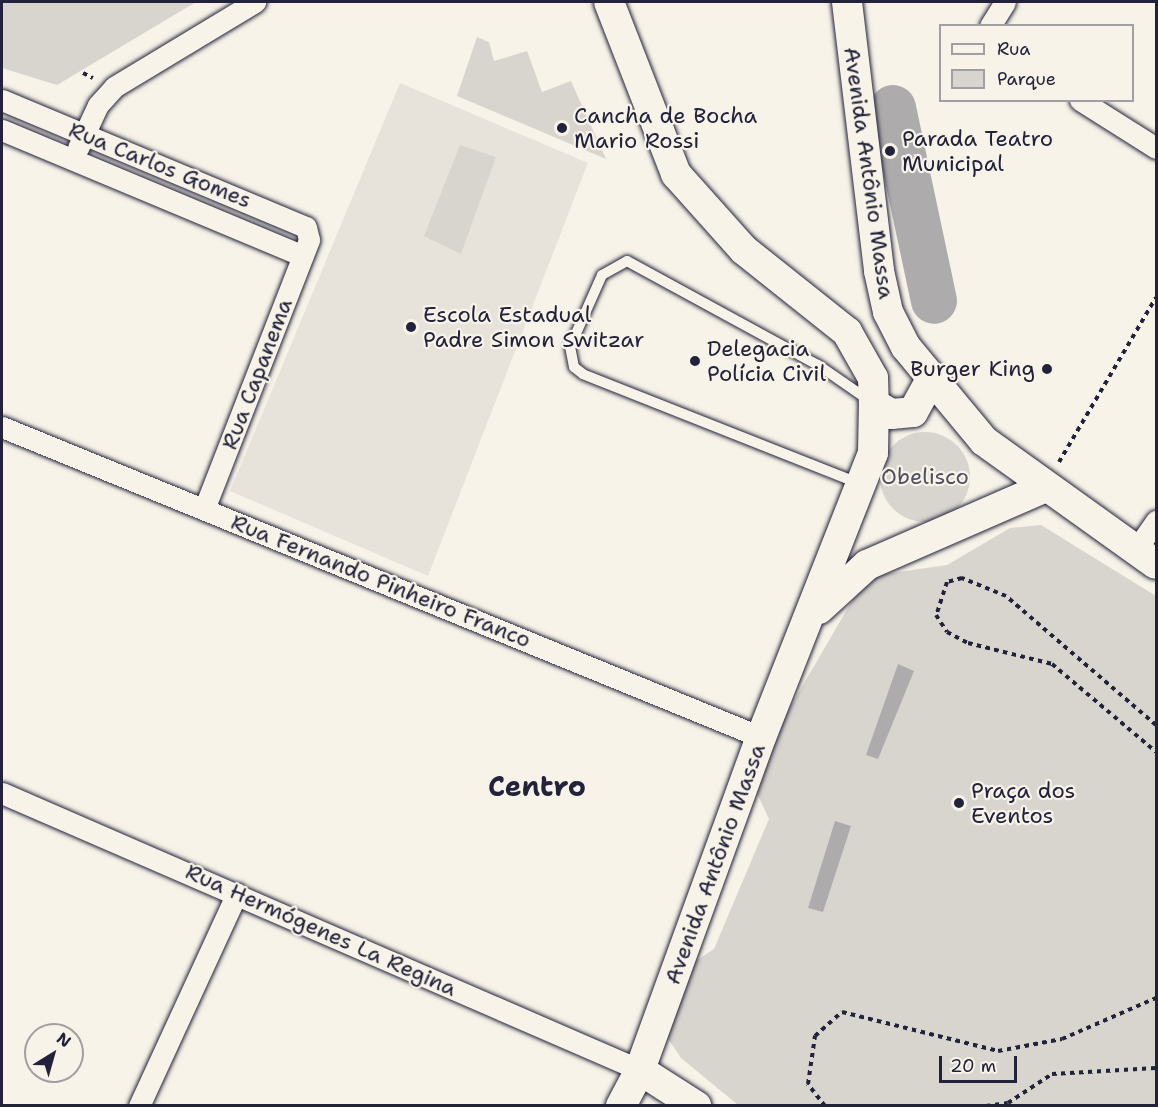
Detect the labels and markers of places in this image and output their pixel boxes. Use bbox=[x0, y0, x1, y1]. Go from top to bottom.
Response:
place label: Cancha de Bocha Mario Rossi bbox=[574, 102, 757, 154]
marker: Cancha de Bocha Mario Rossi bbox=[555, 121, 569, 135]
place label: Parada Teatro Municipal bbox=[902, 125, 1053, 176]
marker: Parada Teatro Municipal bbox=[883, 144, 897, 158]
place label: Escola Estadual Padre Simon Switzar bbox=[423, 301, 644, 352]
marker: Escola Estadual Padre Simon Switzar bbox=[404, 320, 418, 334]
place label: Delegacia Polícia Civil bbox=[707, 335, 826, 386]
marker: Delegacia Polícia Civil bbox=[688, 354, 702, 368]
place label: Burger King bbox=[910, 356, 1035, 382]
marker: Burger King bbox=[1040, 362, 1054, 376]
place label: Praça dos Eventos bbox=[971, 777, 1075, 828]
marker: Praça dos Eventos bbox=[952, 796, 966, 810]

